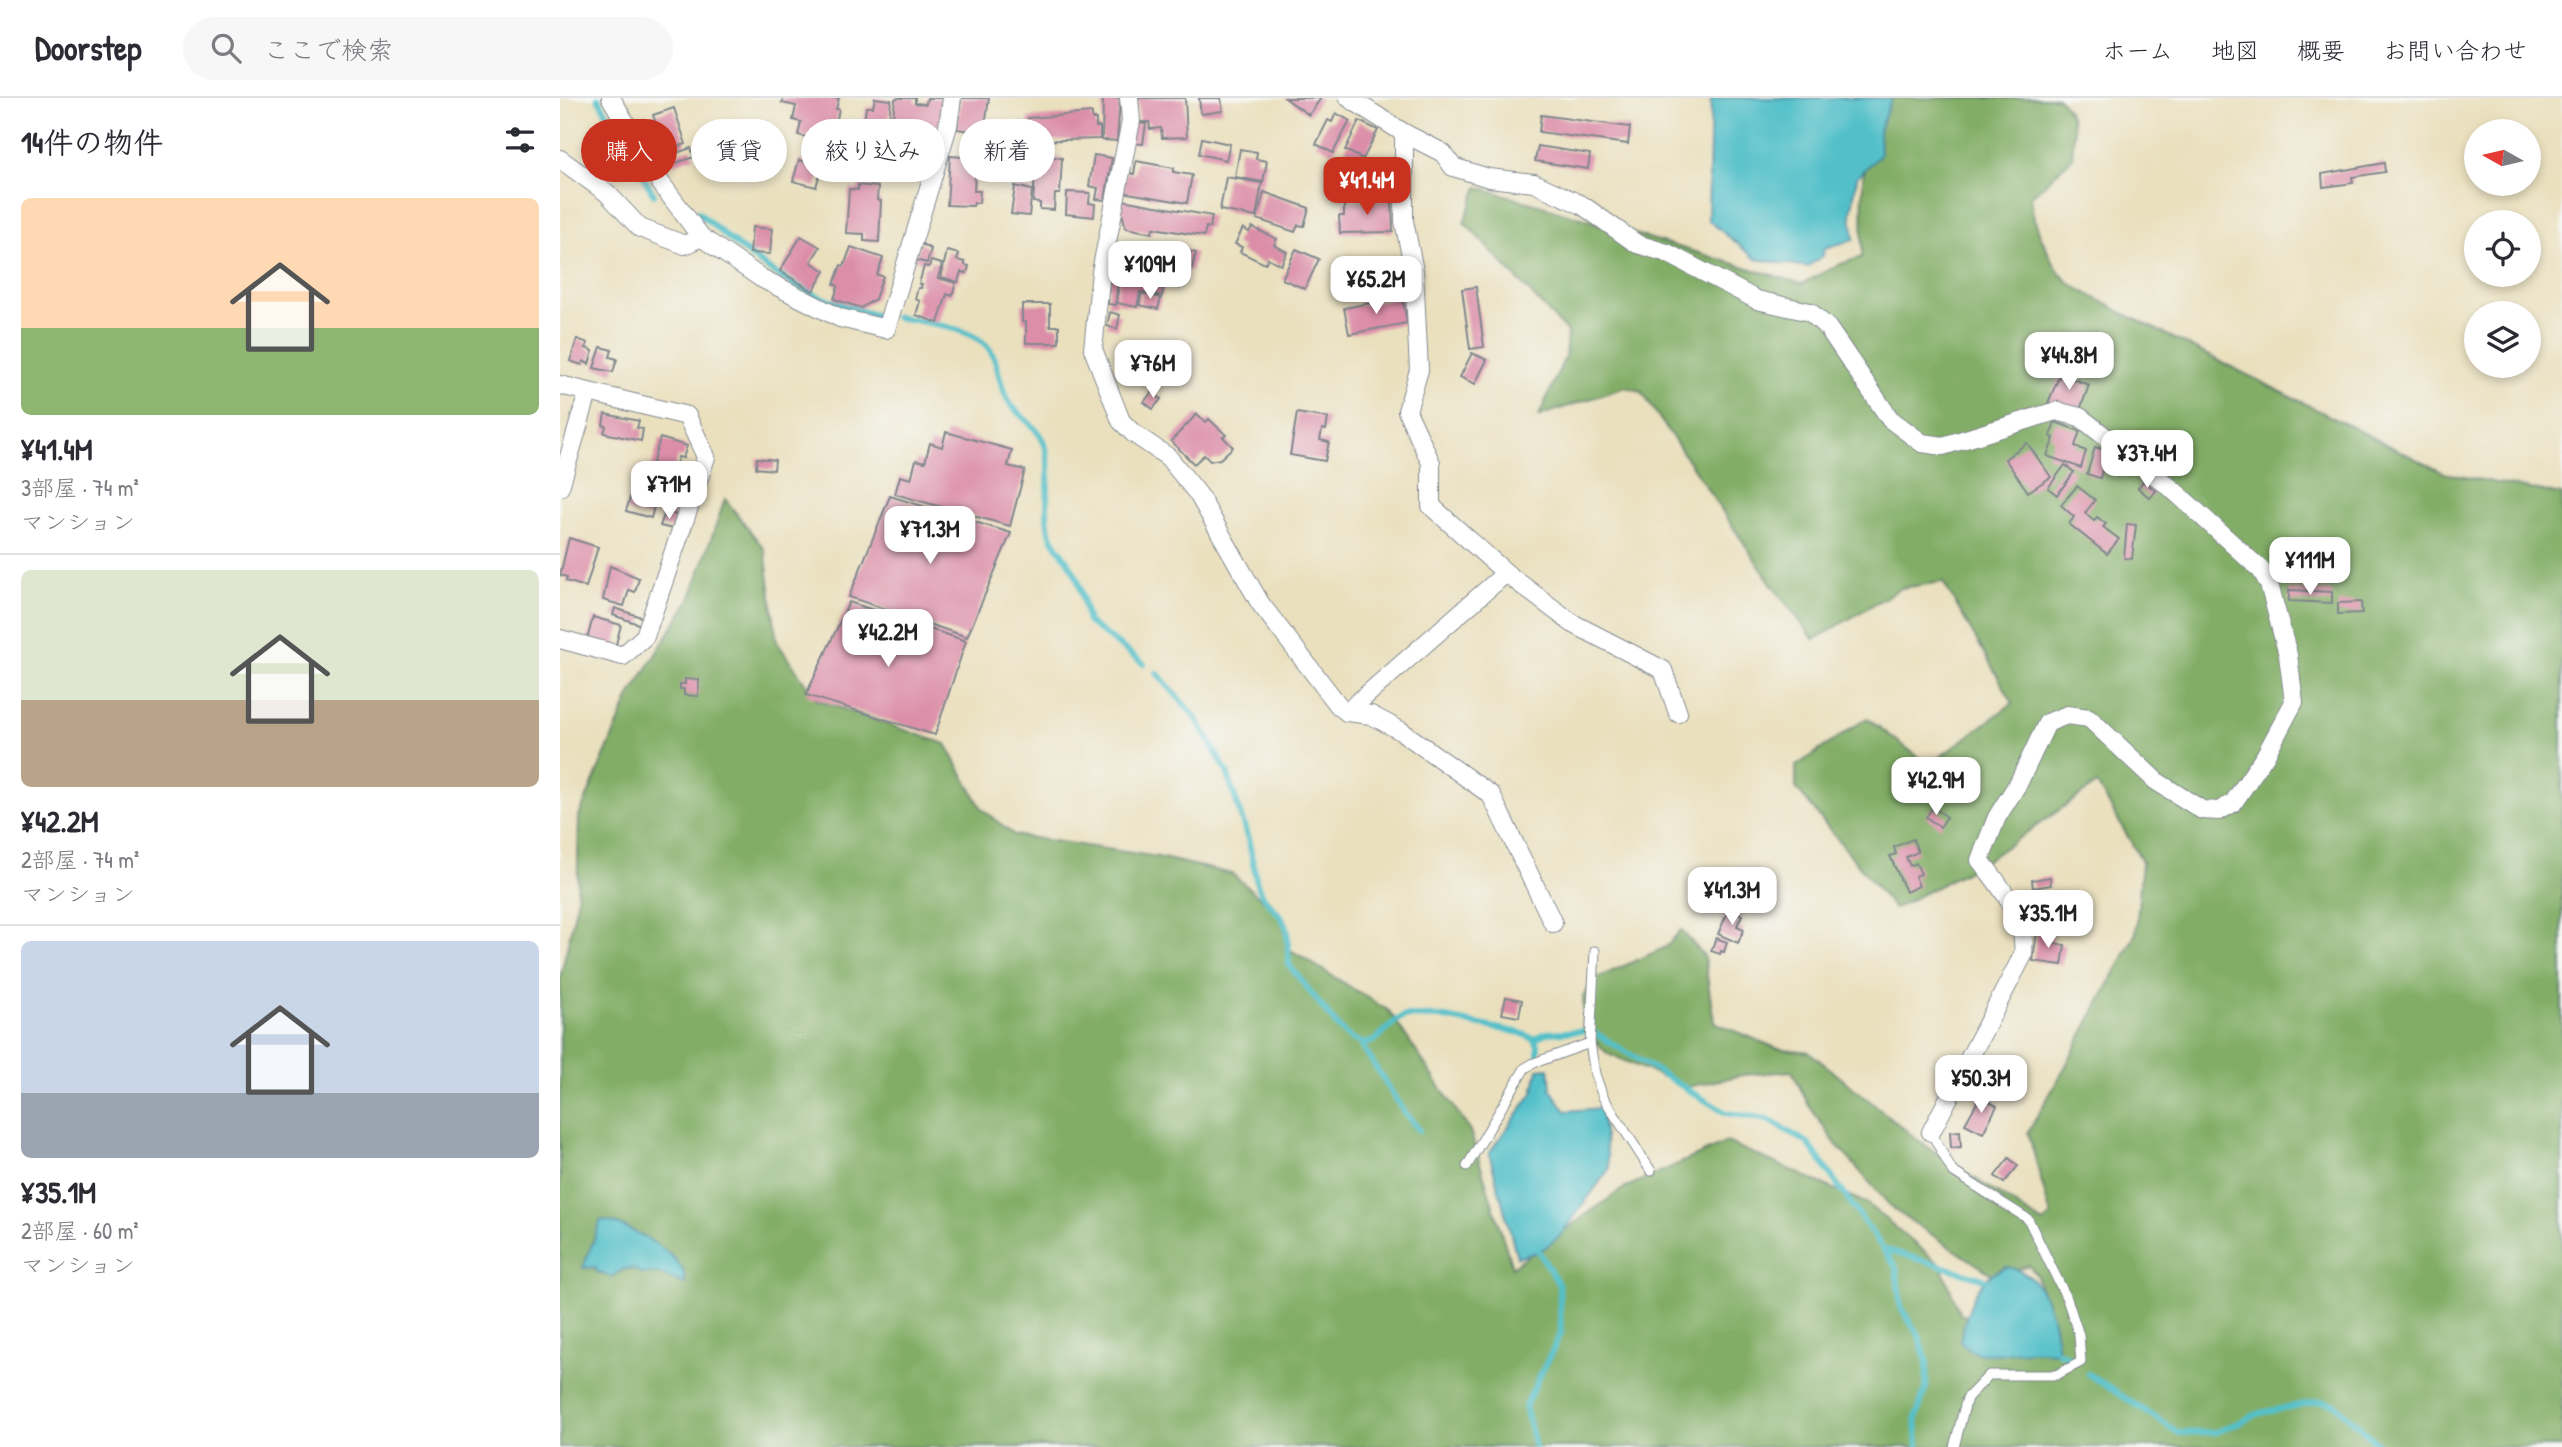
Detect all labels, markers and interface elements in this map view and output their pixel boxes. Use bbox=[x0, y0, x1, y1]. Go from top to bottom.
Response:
search box bbox=[183, 17, 673, 80]
text: Doorstep bbox=[35, 26, 141, 70]
icon: search bbox=[207, 29, 245, 67]
text: ここで検索 bbox=[263, 32, 393, 67]
text: ホーム bbox=[2102, 34, 2173, 66]
text: 地図 bbox=[2211, 34, 2259, 66]
text: 概要 bbox=[2297, 34, 2345, 66]
text: お問い合わせ bbox=[2383, 34, 2527, 66]
chip: 購入 bbox=[581, 119, 677, 182]
chip: 賃貸 bbox=[691, 119, 787, 182]
chip: 絞り込み bbox=[801, 119, 945, 182]
chip: 新着 bbox=[959, 119, 1055, 182]
north arrow bbox=[2464, 119, 2541, 196]
map controls bbox=[2464, 119, 2541, 378]
icon: filters bbox=[501, 121, 539, 159]
text: 14件の物件 bbox=[21, 122, 163, 162]
pin: ¥41.4M bbox=[1310, 158, 1424, 217]
text: ¥41.4M bbox=[1340, 164, 1394, 195]
button: locate bbox=[2464, 210, 2541, 287]
pin: ¥109M bbox=[1101, 242, 1199, 301]
icon: home bbox=[217, 244, 343, 370]
text: ¥109M bbox=[1124, 248, 1176, 279]
pin: ¥65.2M bbox=[1319, 256, 1433, 316]
text: ¥65.2M bbox=[1347, 263, 1405, 294]
button: layers bbox=[2464, 301, 2541, 378]
pin: ¥44.8M bbox=[2012, 332, 2126, 392]
text: ¥44.8M bbox=[2041, 339, 2097, 370]
pin: ¥76M bbox=[1112, 341, 1194, 400]
text: ¥76M bbox=[1131, 347, 1175, 378]
text: ¥41.4M bbox=[21, 429, 93, 469]
pin: ¥37.4M bbox=[2090, 430, 2204, 490]
text: ¥37.4M bbox=[2117, 437, 2177, 468]
pin: ¥71M bbox=[628, 462, 710, 521]
text: ¥71M bbox=[647, 468, 691, 499]
text: 3部屋 · 74 m² bbox=[21, 472, 139, 503]
text: マンション bbox=[21, 506, 135, 537]
pin: ¥71.3M bbox=[873, 506, 987, 566]
text: ¥71.3M bbox=[900, 513, 960, 544]
pin: ¥111M bbox=[2261, 538, 2359, 597]
text: ¥111M bbox=[2285, 544, 2335, 575]
pin: ¥42.2M bbox=[831, 610, 945, 669]
icon: home bbox=[217, 616, 343, 742]
text: ¥42.2M bbox=[858, 616, 918, 647]
pin: ¥42.9M bbox=[1879, 758, 1993, 817]
text: ¥42.9M bbox=[1907, 764, 1965, 795]
text: ¥42.2M bbox=[21, 801, 99, 841]
text: 2部屋 · 74 m² bbox=[21, 844, 139, 875]
pin: ¥41.3M bbox=[1675, 868, 1789, 927]
text: ¥41.3M bbox=[1704, 874, 1760, 905]
text: マンション bbox=[21, 878, 135, 909]
pin: ¥35.1M bbox=[1991, 890, 2105, 950]
text: ¥35.1M bbox=[2019, 897, 2077, 928]
icon: home bbox=[217, 987, 343, 1113]
pin: ¥50.3M bbox=[1924, 1056, 2038, 1115]
text: ¥50.3M bbox=[1951, 1062, 2011, 1093]
text: ¥35.1M bbox=[21, 1172, 96, 1212]
text: 2部屋 · 60 m² bbox=[21, 1215, 139, 1246]
text: マンション bbox=[21, 1249, 135, 1280]

